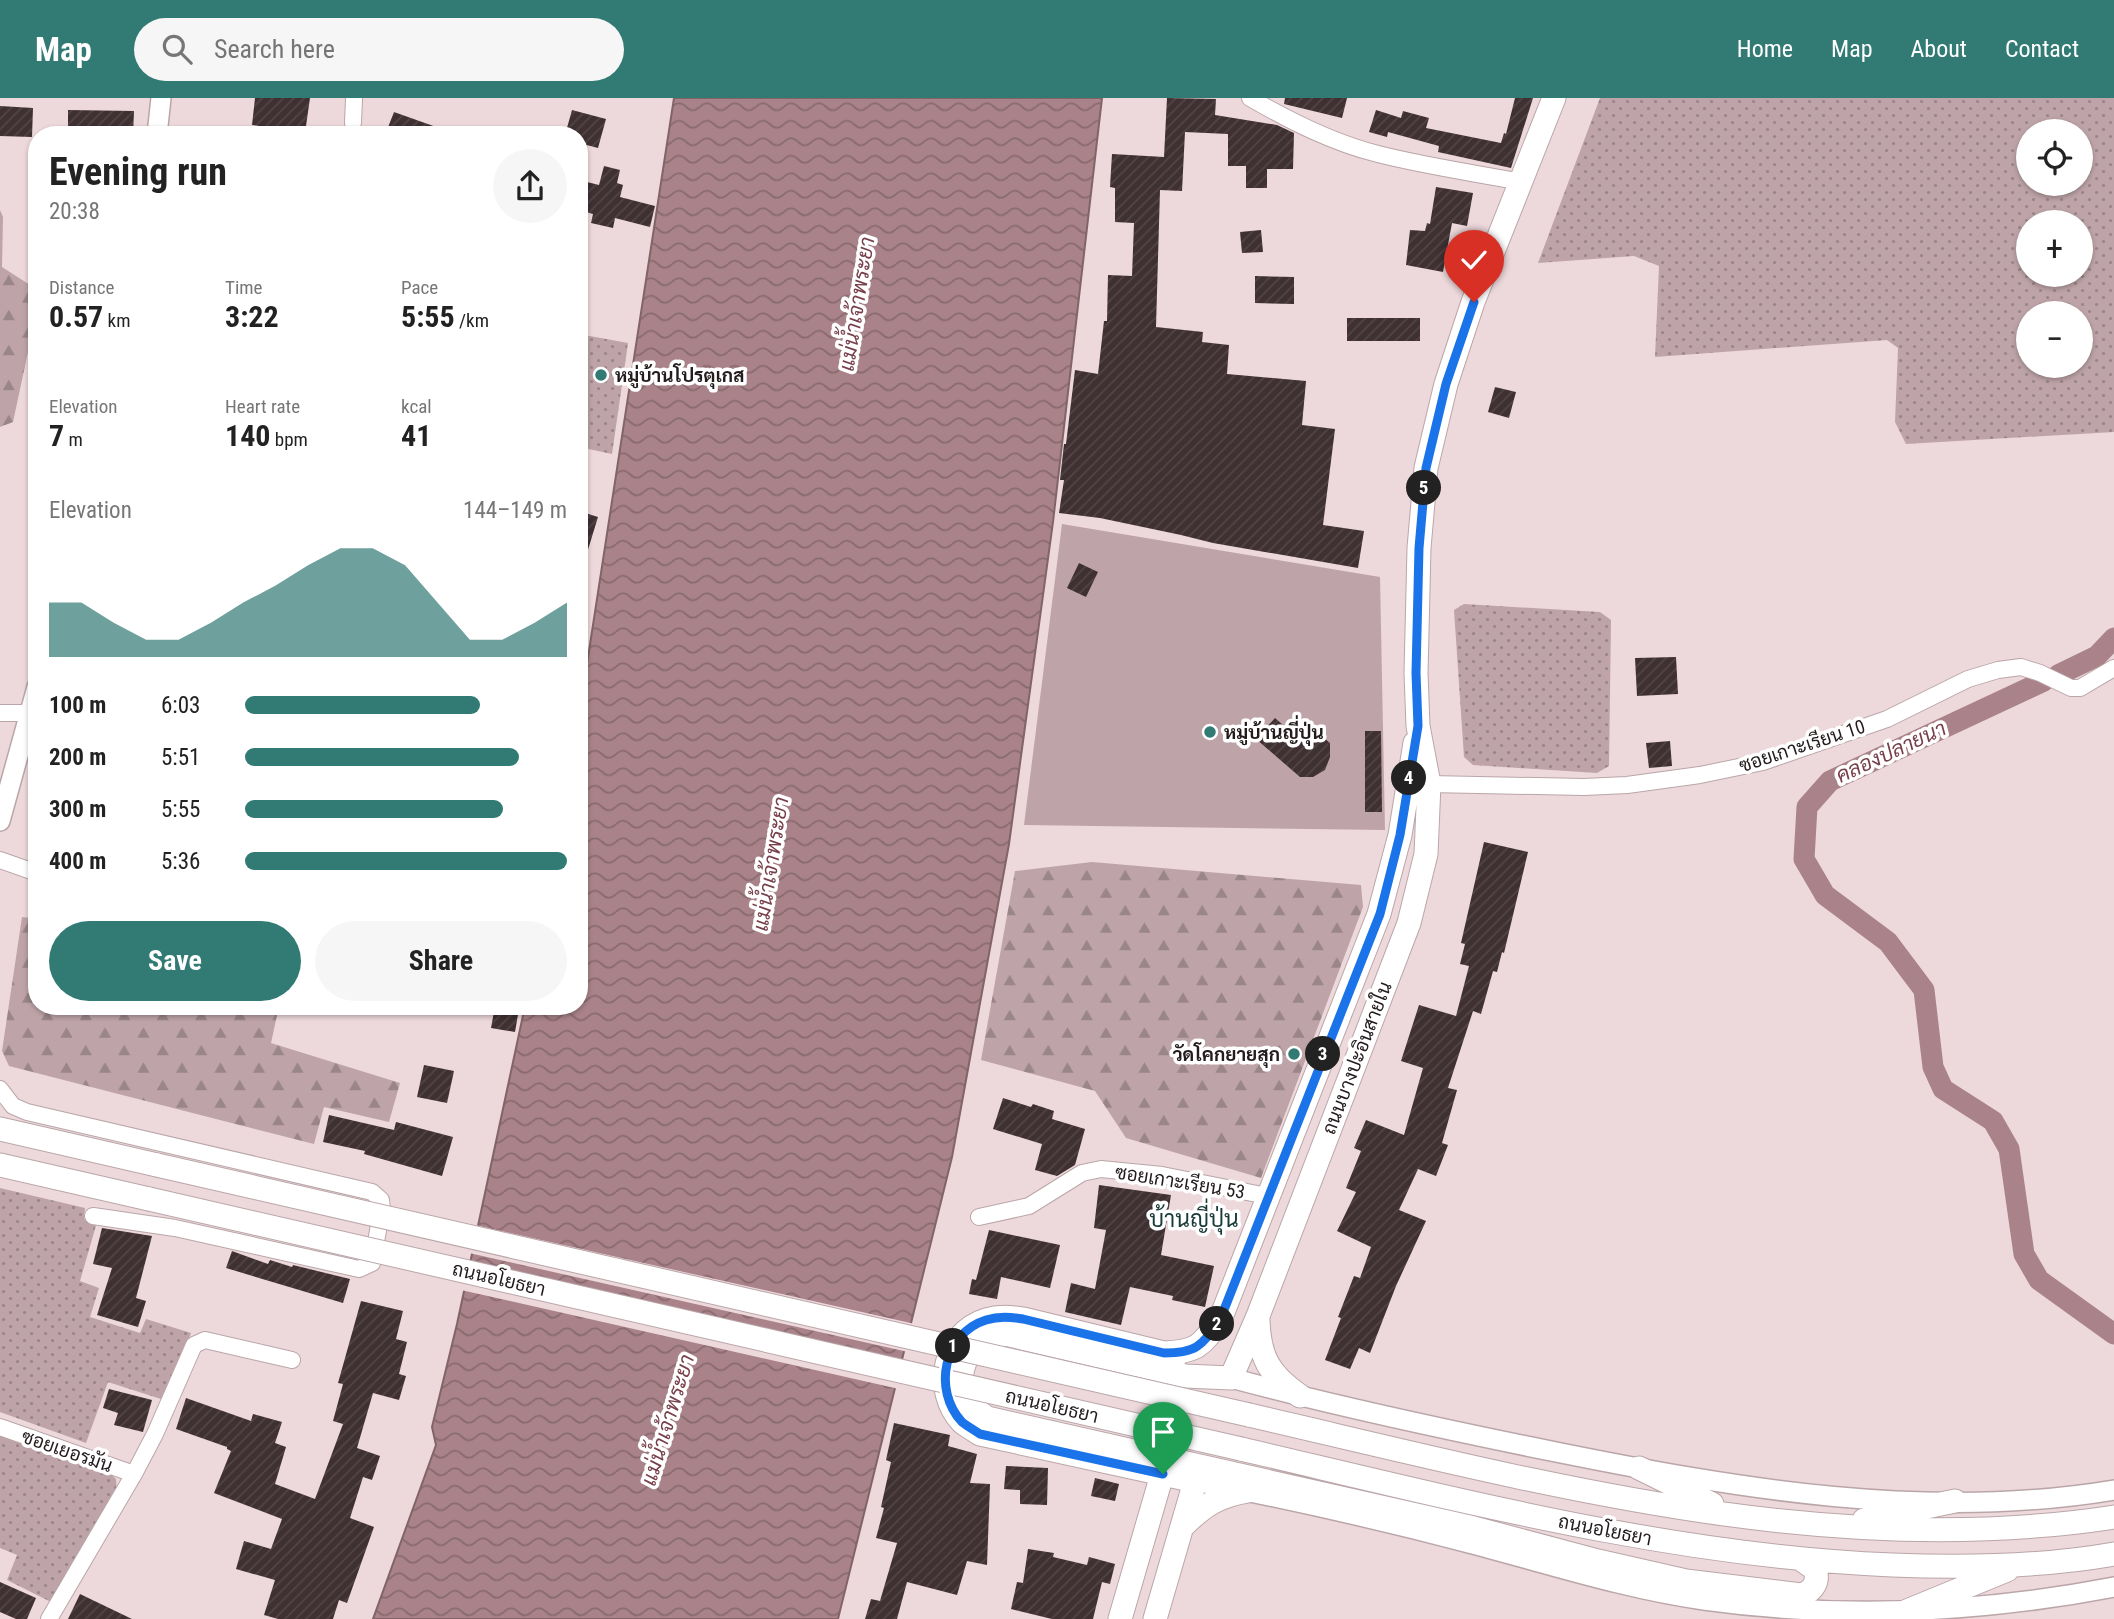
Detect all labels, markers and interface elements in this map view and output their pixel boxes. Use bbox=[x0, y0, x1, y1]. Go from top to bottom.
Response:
search box bbox=[134, 18, 624, 81]
text: Map bbox=[35, 30, 92, 69]
icon: search bbox=[158, 30, 196, 68]
text: Search here bbox=[214, 34, 335, 64]
text: Home bbox=[1737, 35, 1793, 63]
text: Map bbox=[1831, 35, 1873, 63]
text: About bbox=[1911, 35, 1967, 63]
text: Contact bbox=[2005, 35, 2079, 63]
map controls bbox=[2016, 119, 2093, 378]
button: locate bbox=[2016, 119, 2093, 196]
button: share bbox=[493, 149, 567, 223]
text: Evening run bbox=[49, 150, 227, 194]
text: 20:38 bbox=[49, 198, 100, 225]
button: + bbox=[2016, 210, 2093, 287]
pin bbox=[1444, 230, 1504, 302]
water label: แม่น้ำเจ้าพระยา bbox=[829, 234, 879, 373]
icon: check bbox=[1455, 241, 1493, 279]
text: Distance bbox=[49, 276, 114, 299]
text: Time bbox=[225, 276, 262, 299]
text: Pace bbox=[401, 276, 438, 299]
text: 0.57 bbox=[49, 299, 103, 334]
text: 3:22 bbox=[225, 299, 279, 334]
text: 5:55 bbox=[401, 299, 455, 334]
button: − bbox=[2016, 301, 2093, 378]
text: km bbox=[103, 309, 130, 332]
text: /km bbox=[455, 309, 489, 332]
place label: หมู่บ้านโปรตุเกส bbox=[615, 363, 744, 390]
marker: หมู่บ้านโปรตุเกส bbox=[593, 367, 609, 383]
text: Elevation bbox=[49, 395, 117, 418]
text: Heart rate bbox=[225, 395, 300, 418]
text: kcal bbox=[401, 395, 432, 418]
text: 7 bbox=[49, 418, 64, 453]
text: 140 bbox=[225, 418, 270, 453]
text: 41 bbox=[401, 418, 431, 453]
text: m bbox=[64, 428, 83, 451]
text: bpm bbox=[270, 428, 308, 451]
pin: 5 bbox=[1406, 470, 1442, 506]
text: 5 bbox=[1419, 476, 1428, 499]
text: Elevation bbox=[49, 497, 132, 524]
text: 144–149 m bbox=[463, 497, 567, 524]
text: 100 m bbox=[49, 692, 106, 719]
text: 6:03 bbox=[161, 692, 200, 719]
street label: ซอยเกาะเรียน 10 bbox=[1736, 714, 1868, 777]
place label: หมู่บ้านญี่ปุ่น bbox=[1224, 715, 1324, 747]
water label: คลองปลายนา bbox=[1832, 716, 1950, 788]
marker: หมู่บ้านญี่ปุ่น bbox=[1202, 724, 1218, 740]
text: 200 m bbox=[49, 744, 106, 771]
text: 5:51 bbox=[161, 744, 200, 771]
pin: 4 bbox=[1392, 760, 1426, 796]
text: 4 bbox=[1404, 766, 1413, 789]
water label: แม่น้ำเจ้าพระยา bbox=[743, 794, 793, 933]
text: 300 m bbox=[49, 796, 106, 823]
text: 5:55 bbox=[161, 796, 200, 823]
text: 400 m bbox=[49, 848, 106, 875]
text: 5:36 bbox=[161, 848, 200, 875]
button: Save bbox=[49, 921, 301, 1001]
button: Share bbox=[315, 921, 567, 1001]
street label: ถนนบางปะอินสายใน bbox=[1316, 978, 1397, 1138]
pin: 3 bbox=[1306, 1037, 1340, 1072]
place label: วัดโคกยายสุก bbox=[1172, 1042, 1280, 1069]
text: 3 bbox=[1318, 1042, 1327, 1065]
marker: วัดโคกยายสุก bbox=[1286, 1046, 1302, 1062]
street label: ซอยเกาะเรียน 53 bbox=[1113, 1159, 1247, 1204]
district label: บ้านญี่ปุ่น bbox=[1149, 1198, 1239, 1235]
street label: ถนนอโยธยา bbox=[450, 1256, 548, 1301]
pin: 2 bbox=[1200, 1306, 1234, 1342]
text: 2 bbox=[1212, 1312, 1221, 1335]
pin: 1 bbox=[936, 1328, 970, 1364]
text: 1 bbox=[948, 1334, 957, 1357]
water label: แม่น้ำเจ้าพระยา bbox=[631, 1350, 699, 1488]
street label: ถนนอโยธยา bbox=[1003, 1383, 1101, 1428]
pin bbox=[1133, 1402, 1193, 1474]
icon: arrive bbox=[1144, 1413, 1182, 1451]
street label: ซอยเยอรมัน bbox=[19, 1425, 115, 1477]
street label: ถนนอโยธยา bbox=[1556, 1509, 1654, 1550]

